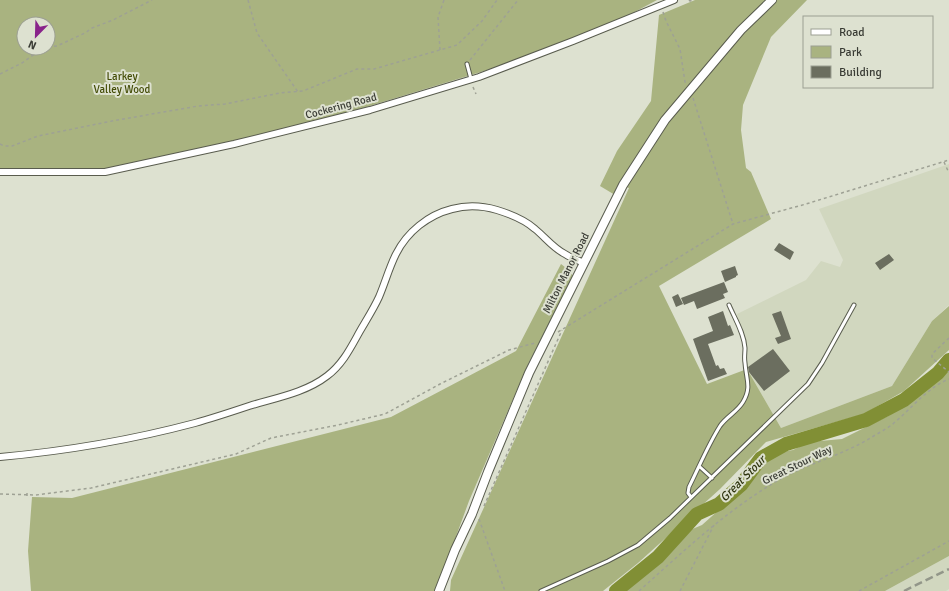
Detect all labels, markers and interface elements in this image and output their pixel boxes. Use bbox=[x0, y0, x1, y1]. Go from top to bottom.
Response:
north arrow bbox=[16, 16, 56, 56]
legend bbox=[803, 16, 933, 88]
text: Road bbox=[839, 25, 865, 40]
text: N bbox=[26, 37, 38, 52]
text: Park bbox=[839, 45, 862, 60]
text: Building bbox=[839, 65, 882, 80]
park label: Larkey Valley Wood bbox=[94, 70, 151, 96]
street label: Cockering Road bbox=[304, 90, 378, 122]
street label: Milton Manor Road bbox=[540, 230, 592, 316]
street label: Great Stour Way bbox=[760, 442, 835, 487]
water label: Great Stour bbox=[717, 452, 770, 505]

